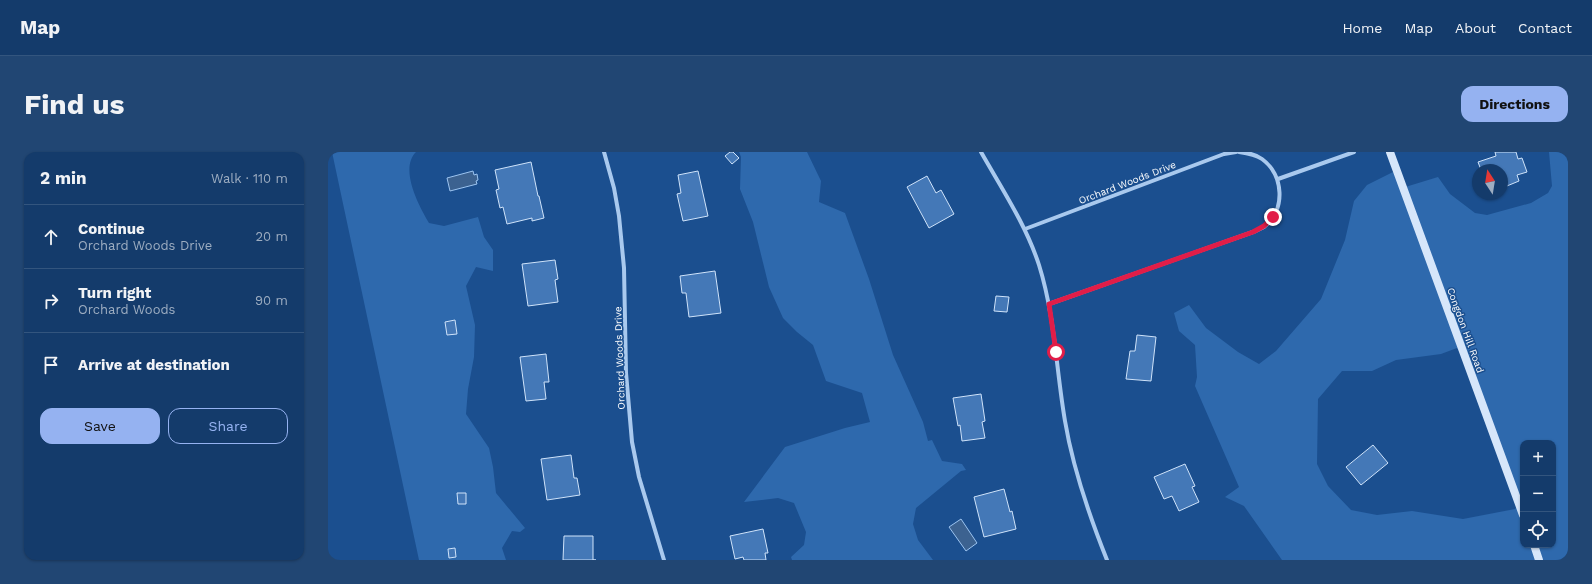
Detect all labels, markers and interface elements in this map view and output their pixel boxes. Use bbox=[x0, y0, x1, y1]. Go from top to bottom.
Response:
text: Map bbox=[20, 16, 60, 39]
text: Home bbox=[1342, 20, 1382, 36]
text: Map bbox=[1404, 20, 1433, 36]
text: About bbox=[1455, 20, 1496, 36]
text: Contact bbox=[1518, 20, 1572, 36]
button: Directions bbox=[1461, 86, 1568, 122]
text: Find us bbox=[24, 88, 124, 121]
street label: Orchard Woods Drive bbox=[1077, 159, 1178, 206]
north arrow bbox=[1472, 164, 1508, 200]
text: 2 min bbox=[40, 168, 86, 188]
text: Walk · 110 m bbox=[211, 171, 288, 186]
route end bbox=[1264, 208, 1282, 226]
text: Continue bbox=[78, 220, 145, 238]
icon: ahead bbox=[40, 226, 62, 248]
text: 20 m bbox=[256, 229, 288, 244]
text: Orchard Woods Drive bbox=[78, 238, 212, 253]
text: Turn right bbox=[78, 284, 151, 302]
street label: Congdon Hill Road bbox=[1445, 286, 1486, 374]
icon: right bbox=[40, 290, 62, 312]
text: 90 m bbox=[255, 293, 288, 308]
text: Orchard Woods bbox=[78, 302, 175, 317]
street label: Orchard Woods Drive bbox=[612, 306, 627, 410]
route start bbox=[1047, 343, 1065, 361]
icon: arrive bbox=[40, 354, 62, 376]
text: Arrive at destination bbox=[78, 356, 230, 374]
button: Save bbox=[40, 408, 160, 444]
button: Share bbox=[168, 408, 288, 444]
map controls bbox=[1520, 440, 1556, 548]
button: + bbox=[1520, 440, 1556, 476]
button: − bbox=[1520, 476, 1556, 512]
button: locate bbox=[1520, 512, 1556, 548]

